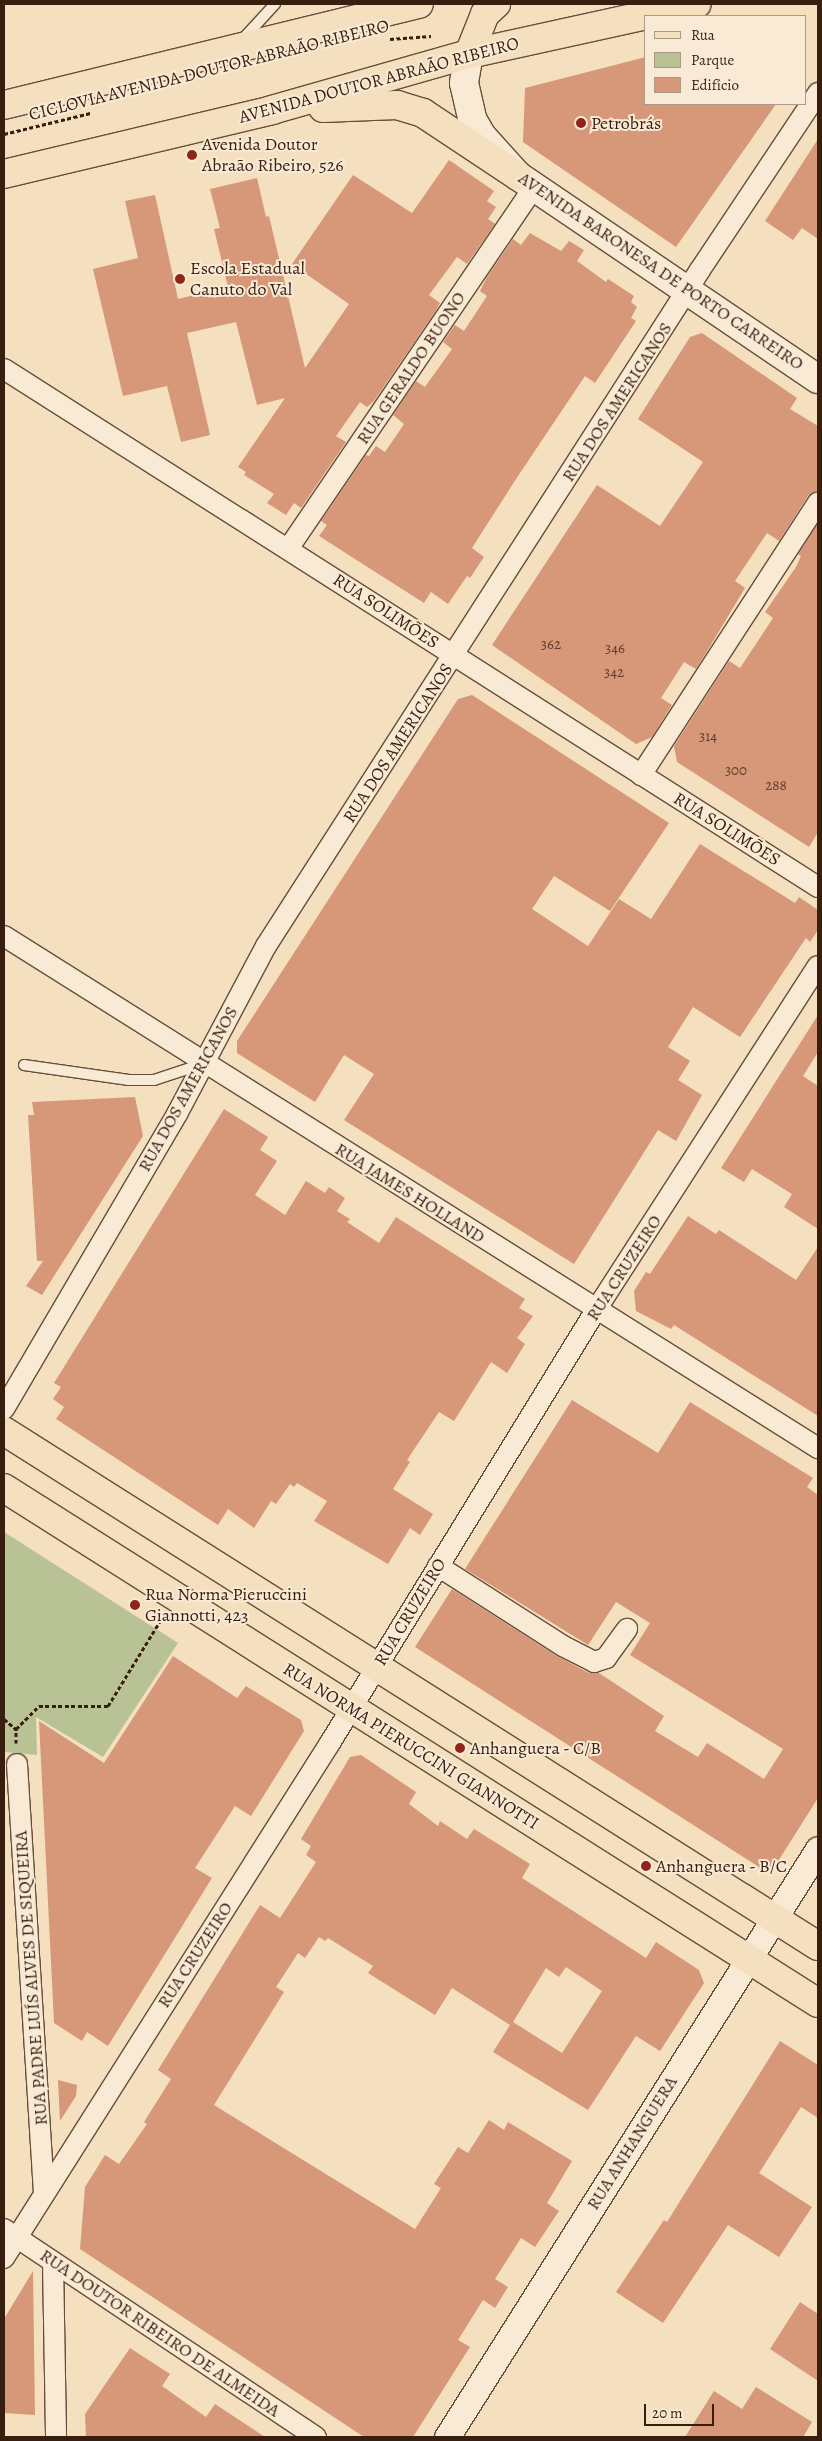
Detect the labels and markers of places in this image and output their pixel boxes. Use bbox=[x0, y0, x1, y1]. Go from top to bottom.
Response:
place label: Petrobrás bbox=[591, 112, 661, 134]
marker: Petrobrás bbox=[575, 117, 587, 129]
place label: Avenida Doutor Abraão Ribeiro, 526 bbox=[202, 134, 344, 176]
marker: Avenida Doutor Abraão Ribeiro, 526 bbox=[186, 149, 198, 161]
place label: Escola Estadual Canuto do Val bbox=[190, 258, 305, 300]
marker: Escola Estadual Canuto do Val bbox=[174, 273, 186, 285]
place label: Rua Norma Pieruccini Giannotti, 423 bbox=[145, 1584, 307, 1626]
marker: Rua Norma Pieruccini Giannotti, 423 bbox=[129, 1599, 141, 1611]
place label: Anhanguera - C/B bbox=[470, 1737, 602, 1759]
marker: Anhanguera - C/B bbox=[454, 1742, 466, 1754]
place label: Anhanguera - B/C bbox=[656, 1855, 788, 1877]
marker: Anhanguera - B/C bbox=[640, 1860, 652, 1872]

